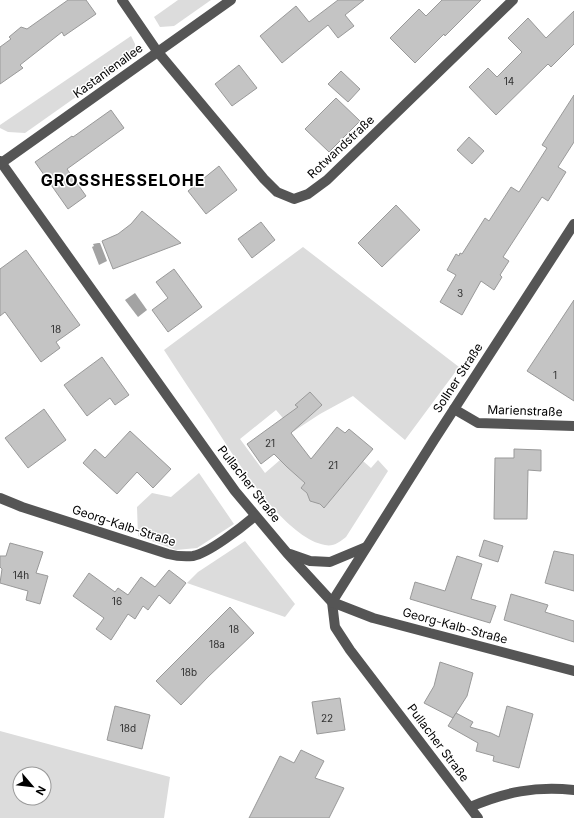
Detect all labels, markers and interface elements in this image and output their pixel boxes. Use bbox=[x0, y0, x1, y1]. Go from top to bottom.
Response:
street label: Kastanienallee bbox=[70, 40, 145, 101]
house number: 14 bbox=[504, 75, 514, 87]
street label: Rotwandstraße bbox=[304, 112, 377, 181]
district label: GROSSHESSELOHE bbox=[41, 170, 205, 190]
house number: 3 bbox=[457, 287, 463, 299]
house number: 18 bbox=[51, 323, 61, 335]
street label: Sollner Straße bbox=[430, 340, 486, 415]
house number: 1 bbox=[553, 369, 557, 381]
street label: Marienstraße bbox=[487, 402, 563, 419]
house number: 21 bbox=[265, 437, 275, 449]
street label: Pullacher Straße bbox=[215, 442, 284, 525]
house number: 21 bbox=[328, 459, 338, 471]
street label: Georg-Kalb-Straße bbox=[70, 502, 178, 549]
house number: 14h bbox=[13, 569, 29, 581]
house number: 16 bbox=[112, 595, 122, 607]
street label: Georg-Kalb-Straße bbox=[401, 604, 509, 647]
house number: 18 bbox=[229, 623, 239, 635]
house number: 18a bbox=[209, 638, 225, 650]
house number: 18b bbox=[181, 666, 197, 678]
street label: Pullacher Straße bbox=[404, 701, 473, 785]
house number: 22 bbox=[321, 712, 333, 724]
house number: 18d bbox=[120, 722, 136, 734]
north arrow bbox=[12, 766, 52, 806]
text: N bbox=[33, 784, 49, 798]

